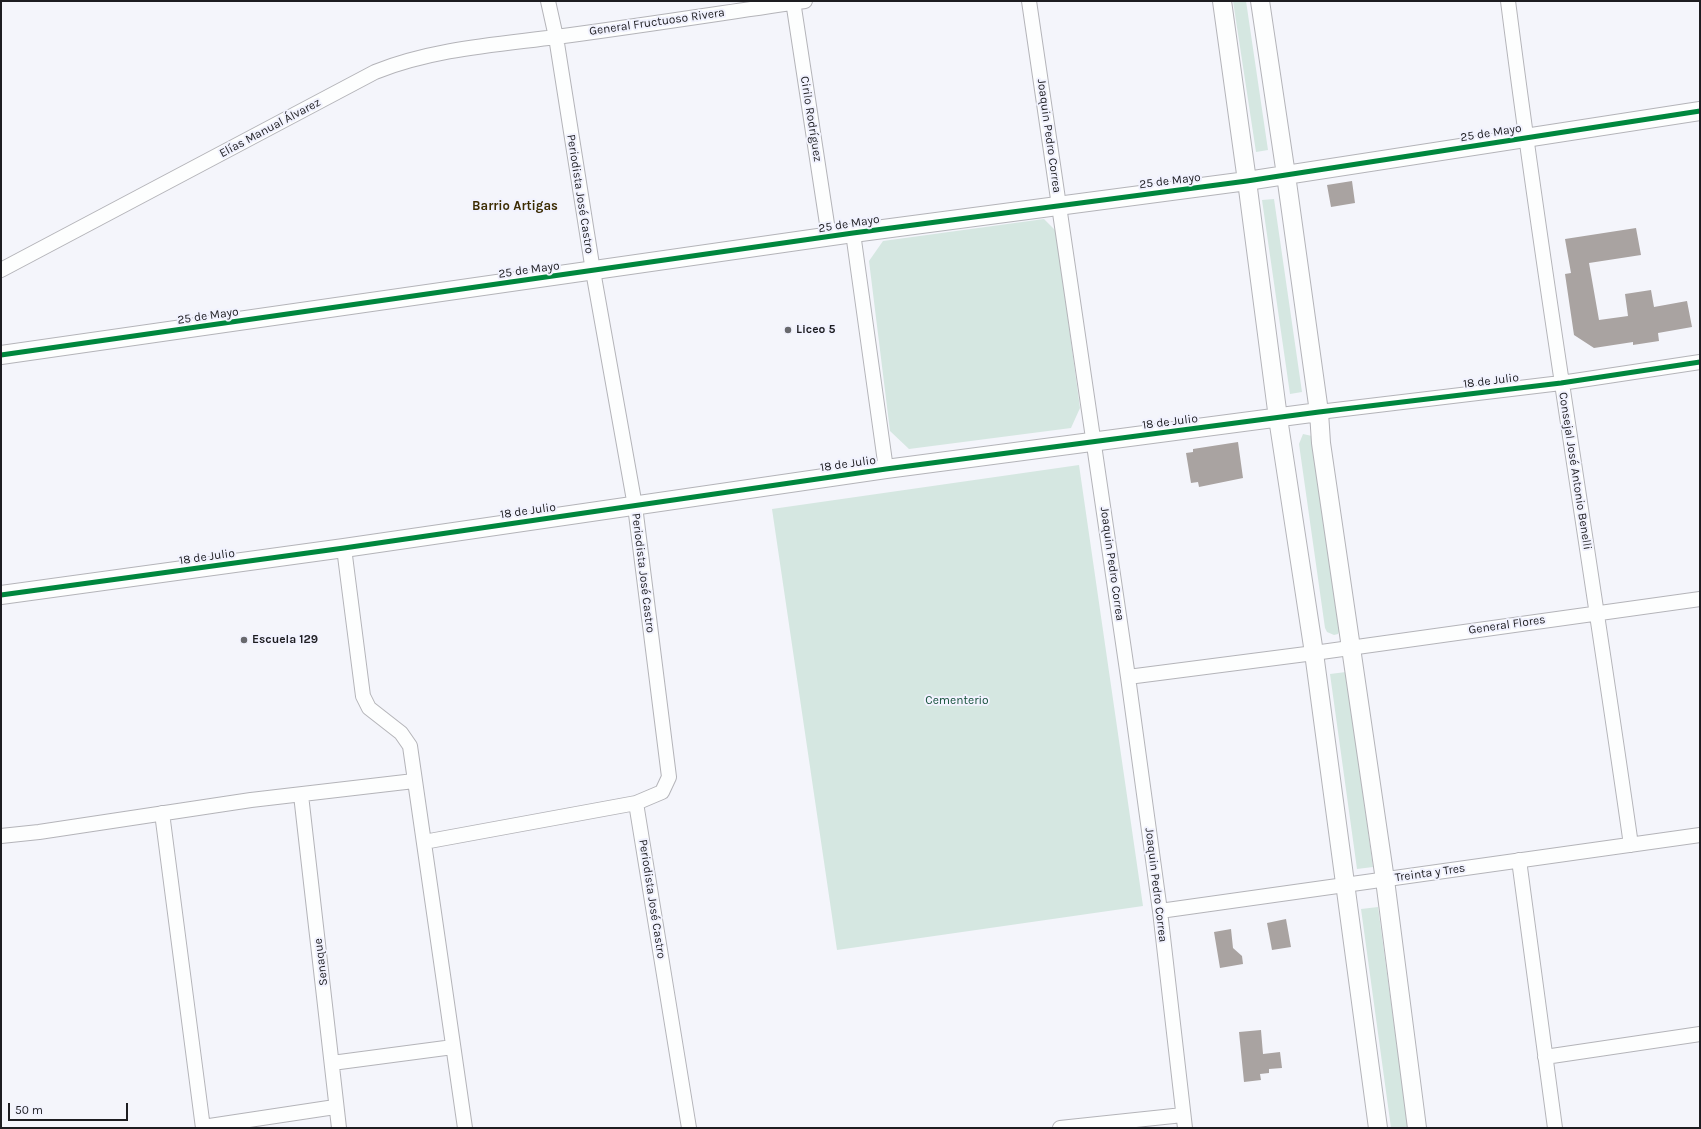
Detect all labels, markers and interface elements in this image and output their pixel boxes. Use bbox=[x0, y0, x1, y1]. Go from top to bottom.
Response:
street label: General Fructuoso Rivera bbox=[588, 5, 726, 39]
street label: Cirilo Rodríguez bbox=[797, 75, 825, 163]
street label: Joaquin Pedro Correa bbox=[1034, 78, 1064, 194]
street label: Elías Manual Álvarez bbox=[217, 95, 323, 161]
street label: 25 de Mayo bbox=[1459, 121, 1523, 145]
street label: Periodista José Castro bbox=[563, 133, 597, 255]
street label: 25 de Mayo bbox=[1139, 170, 1201, 192]
district label: Barrio Artigas bbox=[472, 198, 558, 214]
street label: 25 de Mayo bbox=[817, 212, 881, 236]
street label: 25 de Mayo bbox=[497, 259, 561, 281]
street label: 25 de Mayo bbox=[176, 305, 240, 327]
place label: Liceo 5 bbox=[796, 323, 835, 337]
marker: Liceo 5 bbox=[783, 325, 793, 335]
street label: 18 de Julio bbox=[1462, 370, 1520, 392]
street label: Consejal José Antonio Benelli bbox=[1555, 391, 1595, 551]
street label: 18 de Julio bbox=[1141, 411, 1199, 433]
street label: 18 de Julio bbox=[819, 453, 877, 475]
street label: 18 de Julio bbox=[499, 500, 557, 522]
street label: Joaquin Pedro Correa bbox=[1097, 506, 1127, 622]
street label: Periodista José Castro bbox=[629, 512, 657, 634]
street label: 18 de Julio bbox=[178, 546, 236, 568]
street label: General Flores bbox=[1468, 612, 1546, 638]
place label: Escuela 129 bbox=[252, 633, 318, 647]
marker: Escuela 129 bbox=[239, 635, 249, 645]
park label: Cementerio bbox=[925, 694, 989, 708]
street label: Joaquin Pedro Correa bbox=[1142, 827, 1170, 943]
street label: Periodista José Castro bbox=[635, 838, 669, 960]
street label: Treinta y Tres bbox=[1394, 861, 1466, 885]
street label: Senaque bbox=[311, 937, 331, 987]
scale bar bbox=[10, 1095, 130, 1121]
text: 50 m bbox=[15, 1103, 43, 1117]

